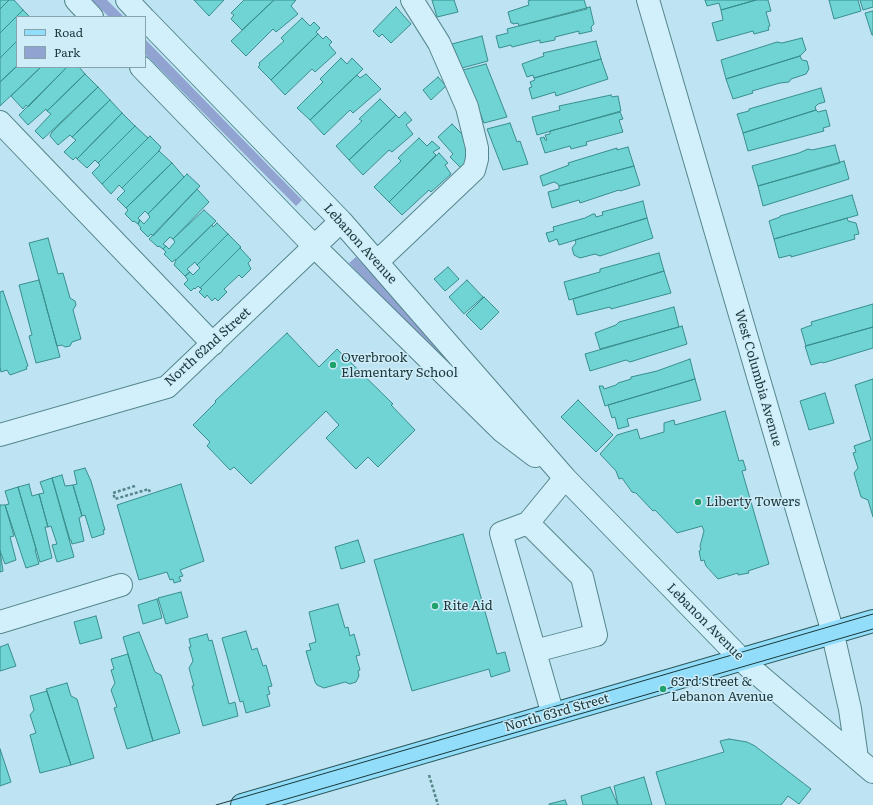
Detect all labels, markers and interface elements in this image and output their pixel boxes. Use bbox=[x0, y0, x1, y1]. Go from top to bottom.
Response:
legend bbox=[16, 16, 146, 68]
text: Road bbox=[54, 23, 83, 41]
text: Park bbox=[54, 43, 80, 61]
street label: Lebanon Avenue bbox=[320, 201, 400, 287]
street label: North 62nd Street bbox=[162, 304, 254, 390]
street label: West Columbia Avenue bbox=[731, 308, 785, 448]
place label: Overbrook Elementary School bbox=[341, 350, 458, 381]
marker: Overbrook Elementary School bbox=[328, 360, 338, 370]
place label: Liberty Towers bbox=[706, 494, 800, 510]
marker: Liberty Towers bbox=[693, 497, 703, 507]
street label: Lebanon Avenue bbox=[663, 580, 747, 664]
place label: Rite Aid bbox=[443, 598, 493, 614]
marker: Rite Aid bbox=[430, 601, 440, 611]
place label: 63rd Street & Lebanon Avenue bbox=[671, 674, 773, 705]
marker: 63rd Street & Lebanon Avenue bbox=[658, 684, 668, 694]
street label: North 63rd Street bbox=[503, 691, 611, 735]

